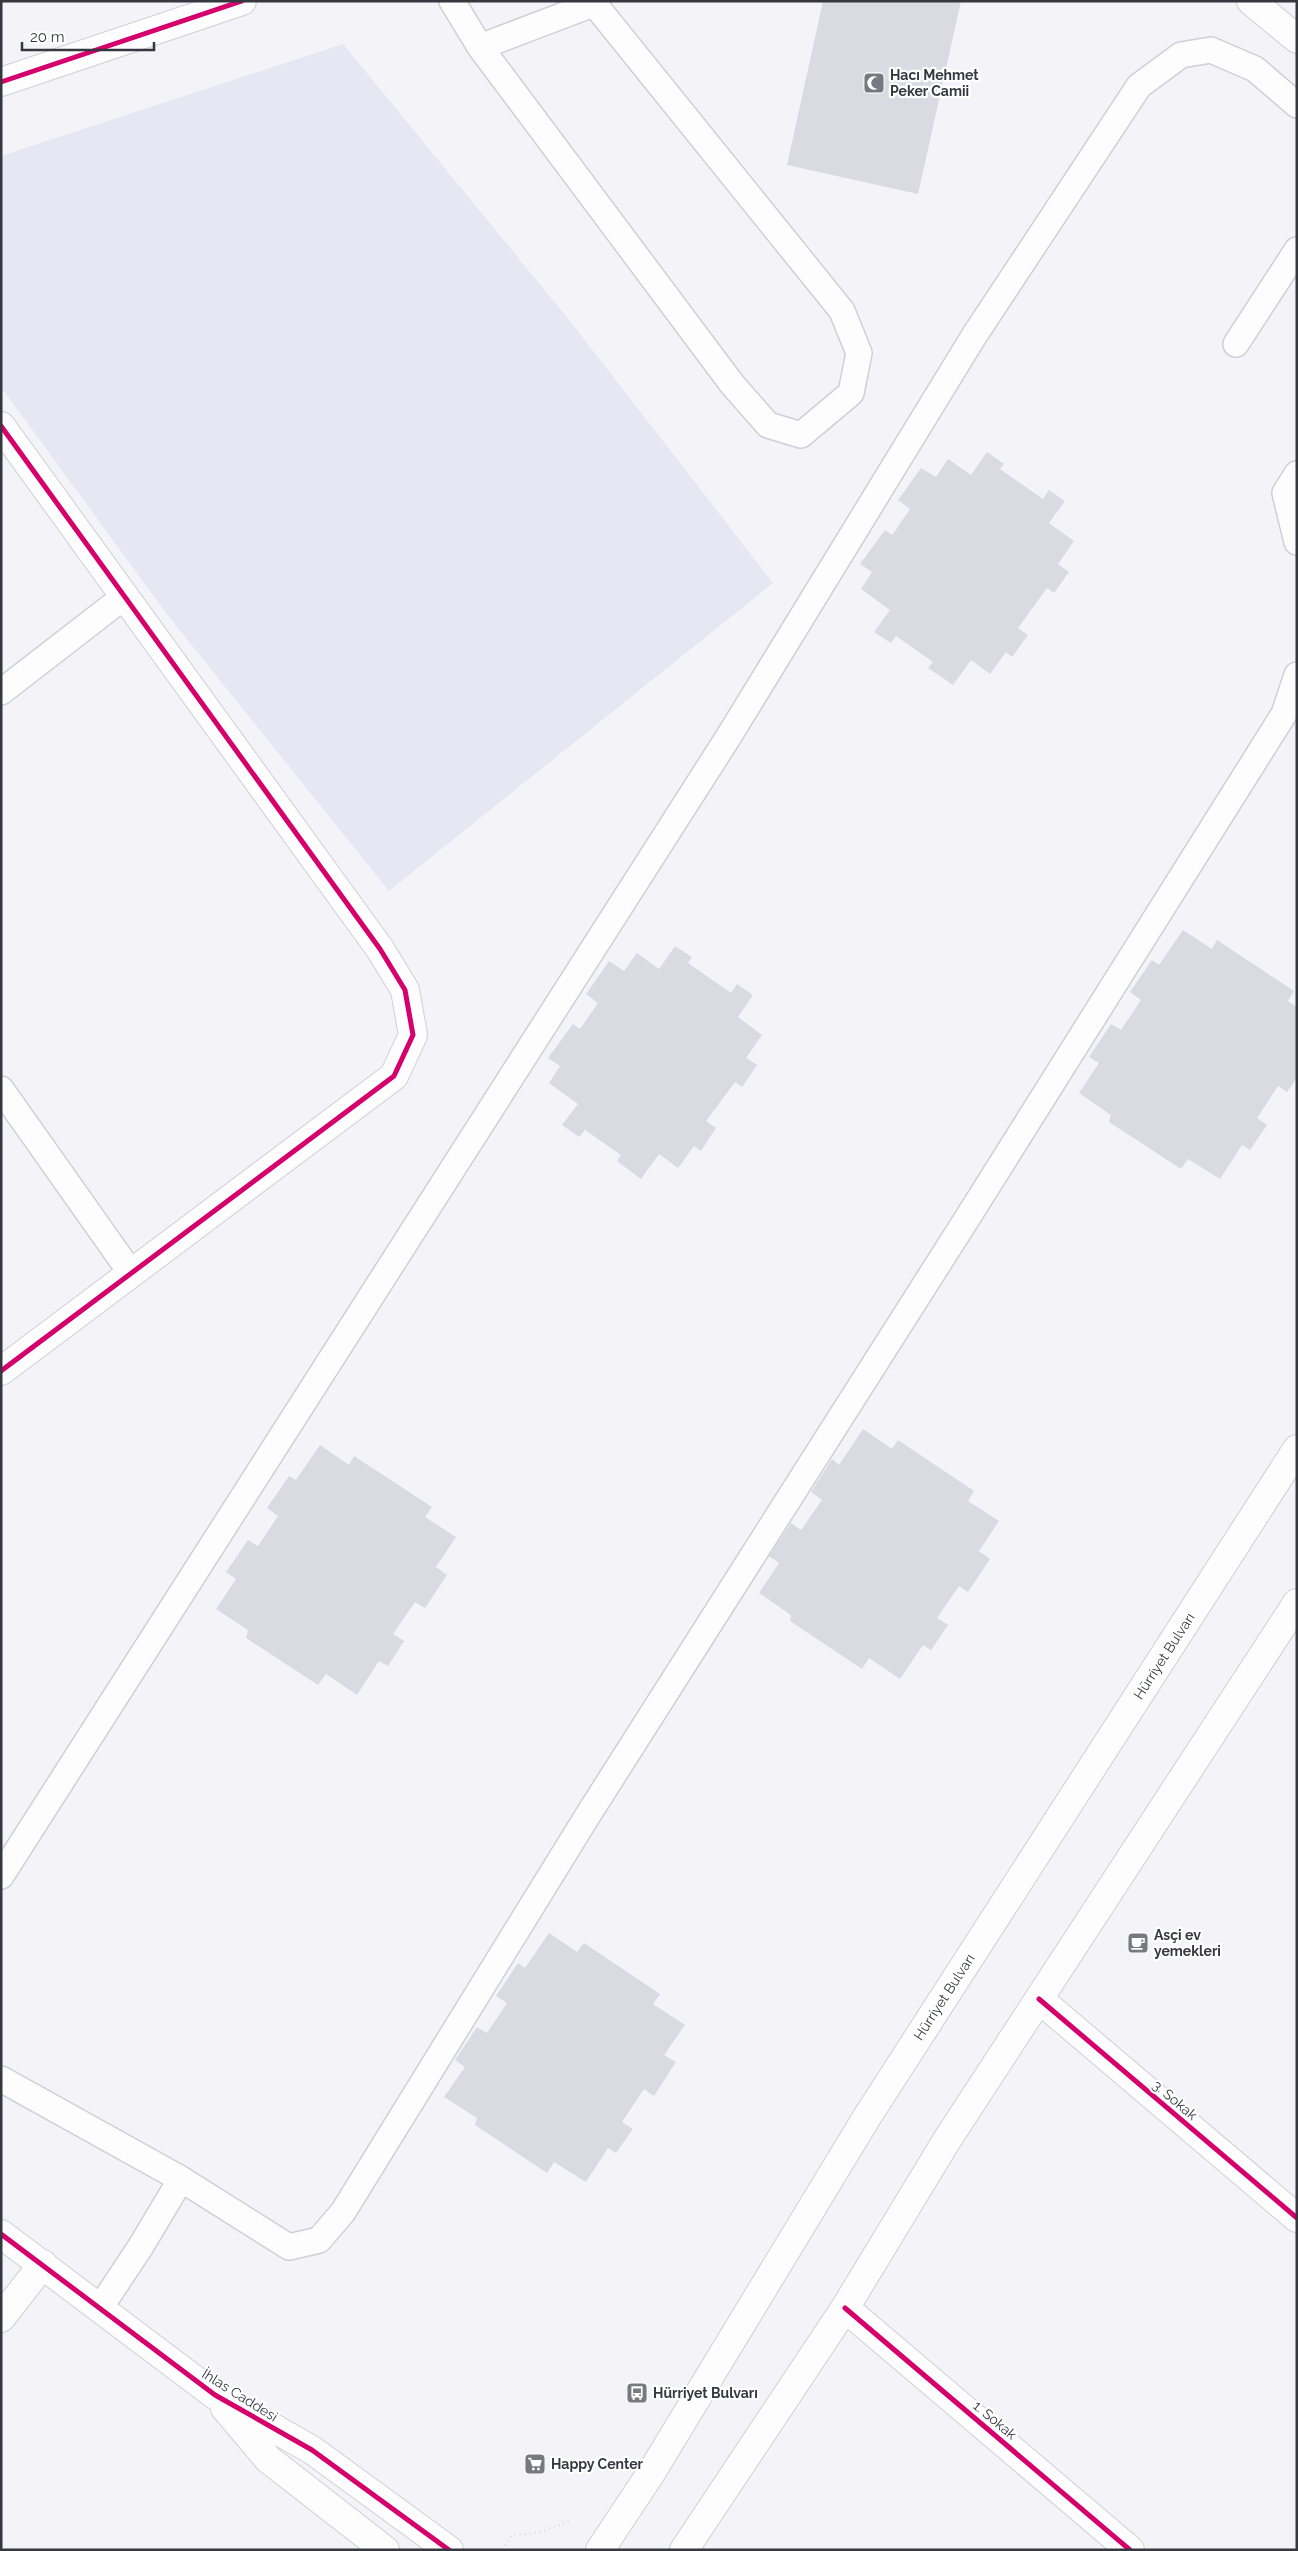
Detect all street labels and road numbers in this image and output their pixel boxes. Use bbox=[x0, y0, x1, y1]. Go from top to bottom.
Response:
street label: Hürriyet Bulvarı bbox=[1130, 1610, 1198, 1702]
street label: Hürriyet Bulvarı bbox=[910, 1951, 978, 2043]
street label: 3. Sokak bbox=[1150, 2077, 1201, 2124]
street label: İhlas Caddesi bbox=[199, 2364, 282, 2425]
street label: 1. Sokak bbox=[970, 2397, 1020, 2443]

